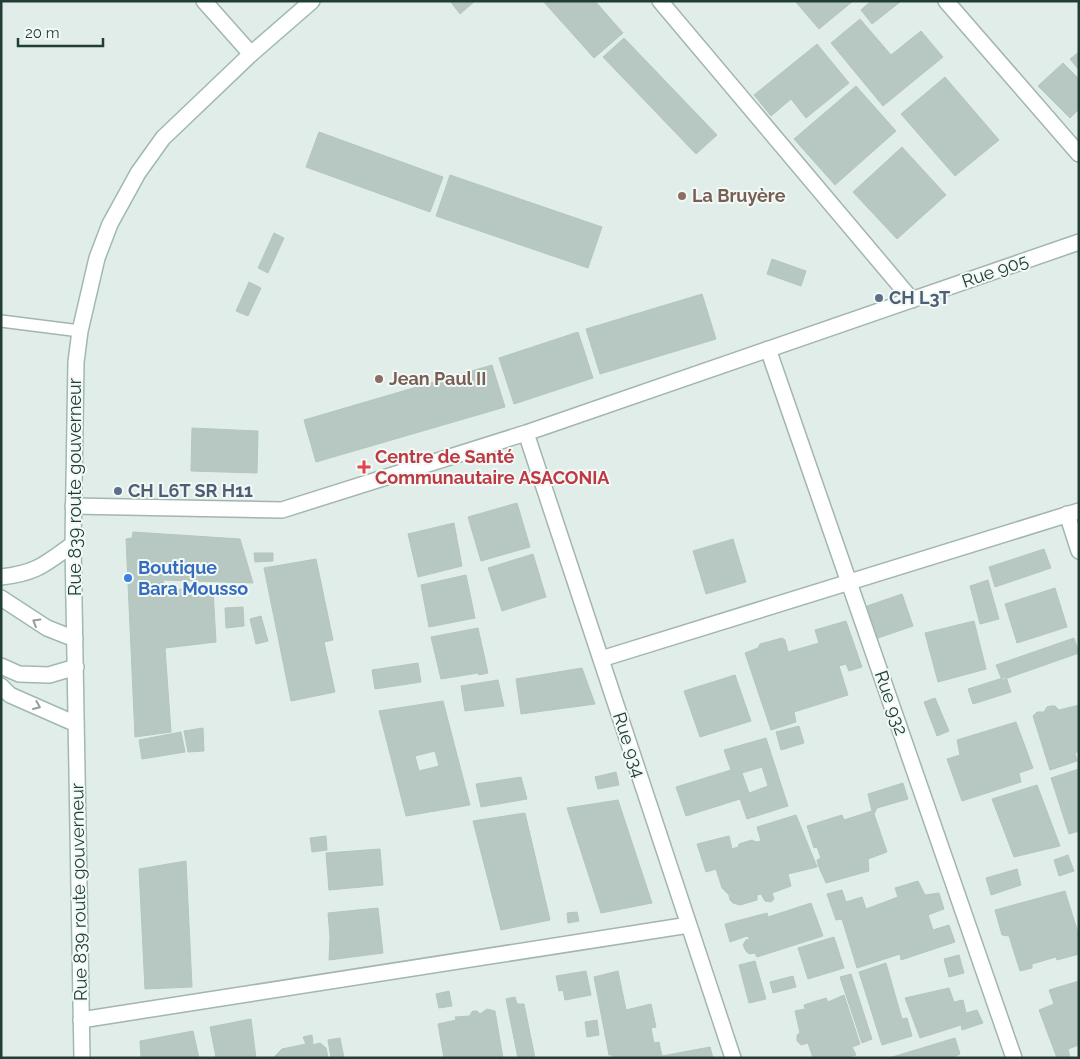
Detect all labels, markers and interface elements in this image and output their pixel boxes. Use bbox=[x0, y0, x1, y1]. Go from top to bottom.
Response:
scale bar bbox=[18, 15, 102, 47]
text: 20 m bbox=[25, 24, 60, 42]
place label: La Bruyère bbox=[692, 185, 786, 206]
marker: La Bruyère bbox=[676, 190, 688, 202]
street label: Rue 905 bbox=[959, 249, 1031, 292]
place label: CH L3T bbox=[889, 287, 950, 308]
marker: CH L3T bbox=[873, 292, 885, 304]
place label: Jean Paul II bbox=[389, 368, 486, 389]
marker: Jean Paul II bbox=[373, 373, 385, 385]
street label: Rue 839 route gouverneur bbox=[64, 377, 85, 596]
place label: Centre de Santé Communautaire ASACONIA bbox=[375, 446, 610, 488]
marker: Centre de Santé Communautaire ASACONIA bbox=[357, 460, 371, 474]
place label: CH L6T SR H11 bbox=[128, 480, 253, 501]
marker: CH L6T SR H11 bbox=[112, 485, 124, 497]
place label: Boutique Bara Mousso bbox=[138, 557, 248, 599]
marker: Boutique Bara Mousso bbox=[122, 572, 134, 584]
one-way arrow bbox=[33, 618, 42, 628]
street label: Rue 932 bbox=[871, 668, 912, 738]
one-way arrow bbox=[32, 700, 41, 711]
street label: Rue 934 bbox=[609, 710, 650, 780]
street label: Rue 839 route gouverneur bbox=[66, 782, 91, 1001]

